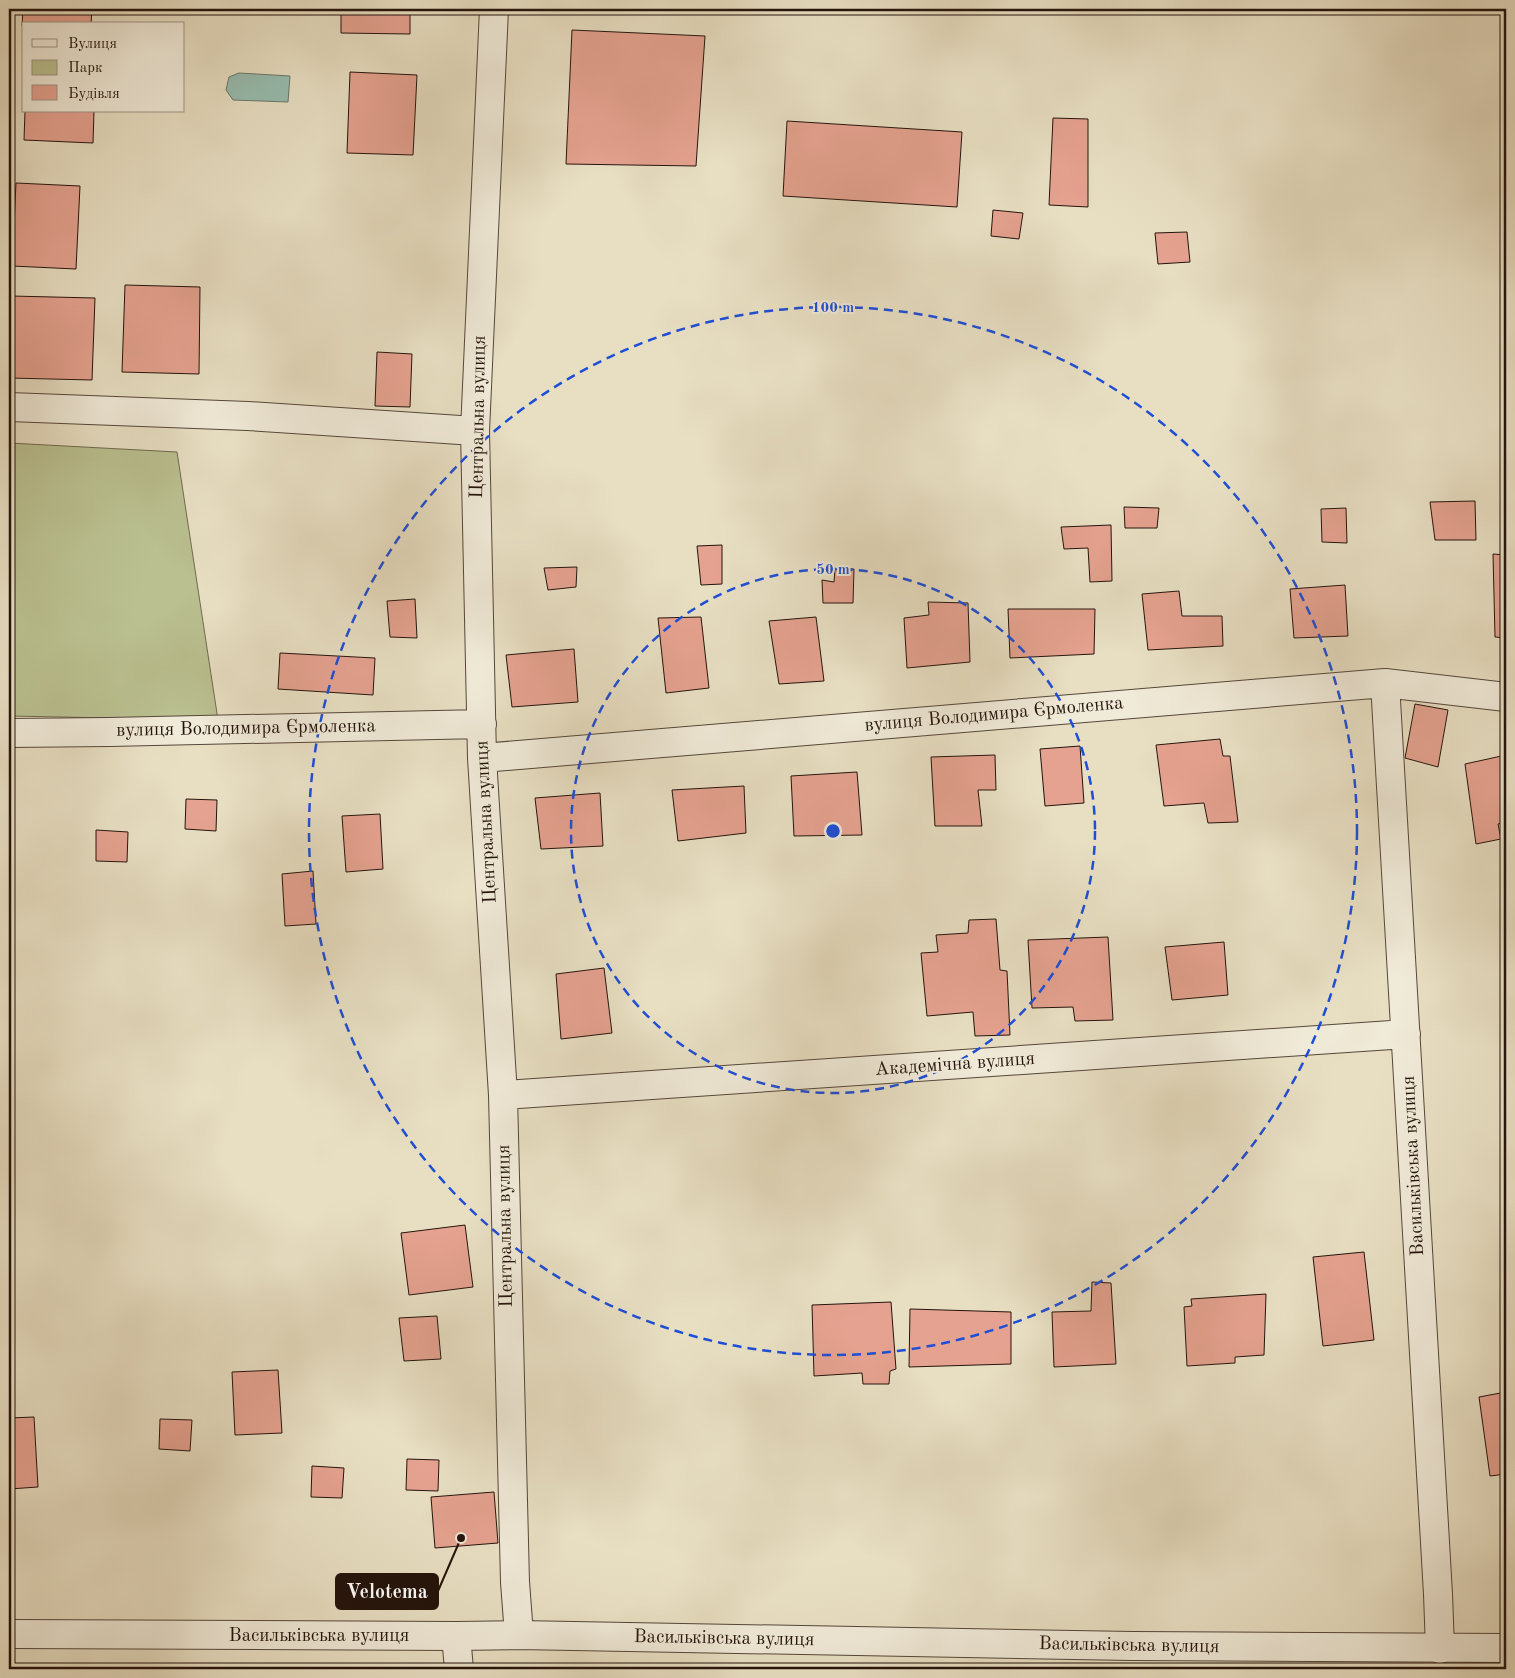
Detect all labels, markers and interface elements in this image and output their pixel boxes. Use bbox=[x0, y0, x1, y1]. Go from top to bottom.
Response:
legend bbox=[22, 22, 185, 112]
text: Вулиця bbox=[68, 37, 117, 52]
text: Парк bbox=[68, 61, 103, 76]
text: Будівля bbox=[68, 87, 120, 102]
text: 100 m bbox=[812, 301, 854, 316]
street label: Центральна вулиця bbox=[468, 335, 490, 499]
text: 50 m bbox=[816, 563, 850, 578]
street label: вулиця Володимира Єрмоленка bbox=[864, 694, 1125, 736]
street label: вулиця Володимира Єрмоленка bbox=[116, 717, 377, 741]
street label: Центральна вулиця bbox=[473, 740, 501, 904]
centre of rings bbox=[824, 822, 842, 840]
street label: Академічна вулиця bbox=[874, 1050, 1036, 1080]
street label: Васильківська вулиця bbox=[1400, 1075, 1428, 1257]
street label: Центральна вулиця bbox=[495, 1144, 517, 1308]
callout: Velotema bbox=[336, 1574, 438, 1609]
text: Velotema bbox=[346, 1583, 428, 1603]
street label: Васильківська вулиця bbox=[229, 1627, 410, 1646]
street label: Васильківська вулиця bbox=[633, 1628, 815, 1650]
street label: Васильківська вулиця bbox=[1038, 1635, 1220, 1657]

